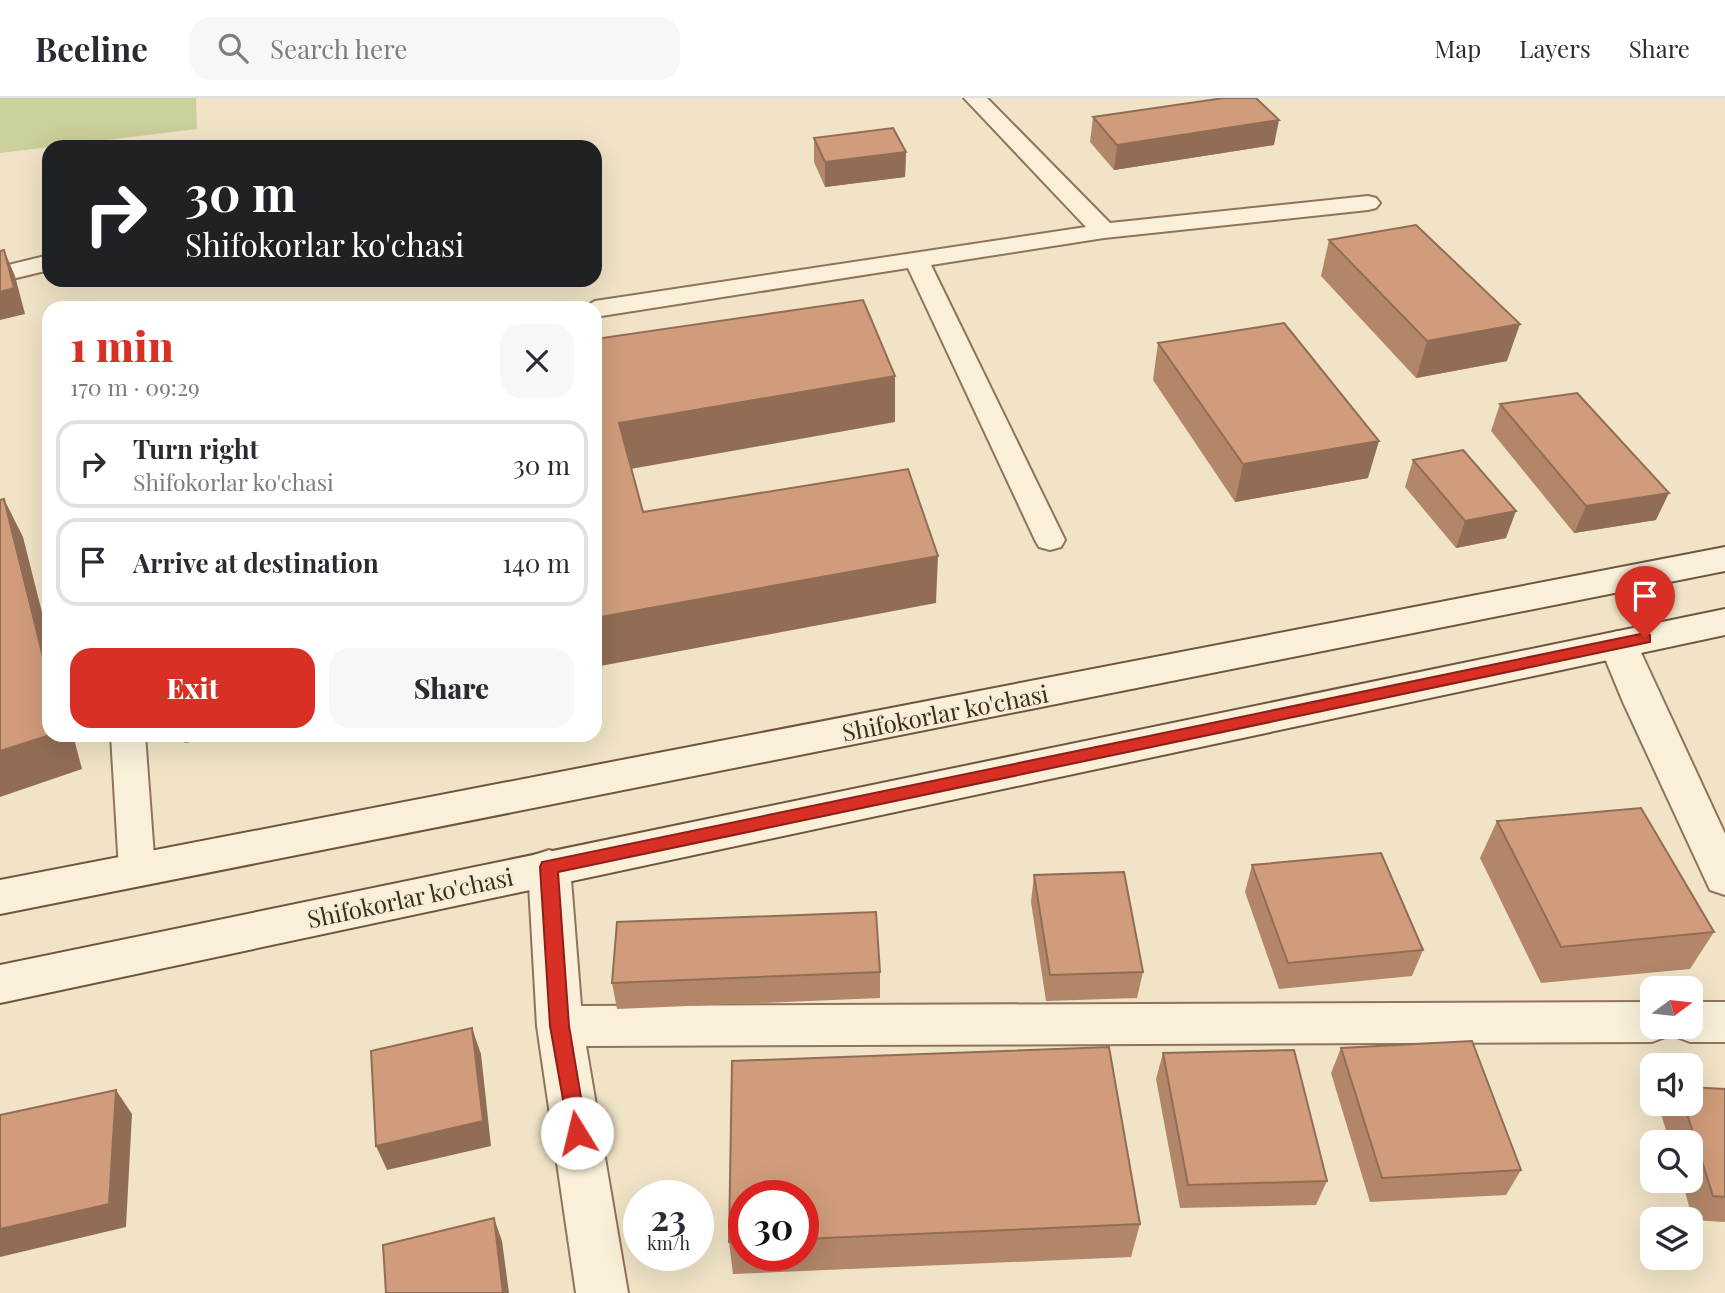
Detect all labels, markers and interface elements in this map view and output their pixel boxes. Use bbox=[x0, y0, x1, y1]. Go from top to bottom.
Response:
search box bbox=[190, 17, 680, 80]
text: Beeline bbox=[35, 26, 148, 70]
icon: search bbox=[214, 29, 252, 67]
text: Search here bbox=[270, 31, 407, 66]
text: Map bbox=[1435, 32, 1481, 64]
text: Layers bbox=[1519, 32, 1591, 64]
text: Share bbox=[1629, 32, 1690, 64]
text: 30 m bbox=[185, 159, 296, 224]
icon: right bbox=[70, 168, 161, 259]
text: Shifokorlar ko'chasi bbox=[185, 222, 464, 265]
text: 1 min bbox=[70, 317, 174, 373]
button: close bbox=[500, 324, 574, 398]
text: 170 m · 09:29 bbox=[70, 371, 200, 402]
text: Turn right bbox=[133, 431, 259, 466]
icon: right bbox=[74, 445, 112, 483]
text: 30 m bbox=[513, 447, 570, 482]
text: Shifokorlar ko'chasi bbox=[133, 466, 334, 497]
icon: arrive bbox=[74, 543, 112, 581]
text: Arrive at destination bbox=[133, 545, 379, 580]
text: 140 m bbox=[502, 545, 570, 580]
pin bbox=[1615, 566, 1675, 638]
icon: arrive bbox=[1626, 577, 1664, 615]
button: Exit bbox=[70, 648, 315, 728]
button: Share bbox=[329, 648, 574, 728]
street label: Shifokorlar ko'chasi bbox=[839, 676, 1051, 748]
street label: Shifokorlar ko'chasi bbox=[304, 860, 516, 934]
north arrow bbox=[1640, 976, 1703, 1040]
map controls bbox=[1640, 976, 1703, 1270]
button: sound bbox=[1640, 1053, 1703, 1116]
position arrow bbox=[540, 1096, 614, 1170]
button: search bbox=[1640, 1130, 1703, 1193]
speed limit sign: 30 bbox=[728, 1180, 819, 1271]
text: 23 bbox=[651, 1193, 686, 1240]
button: layers bbox=[1640, 1207, 1703, 1270]
text: km/h bbox=[647, 1231, 690, 1255]

